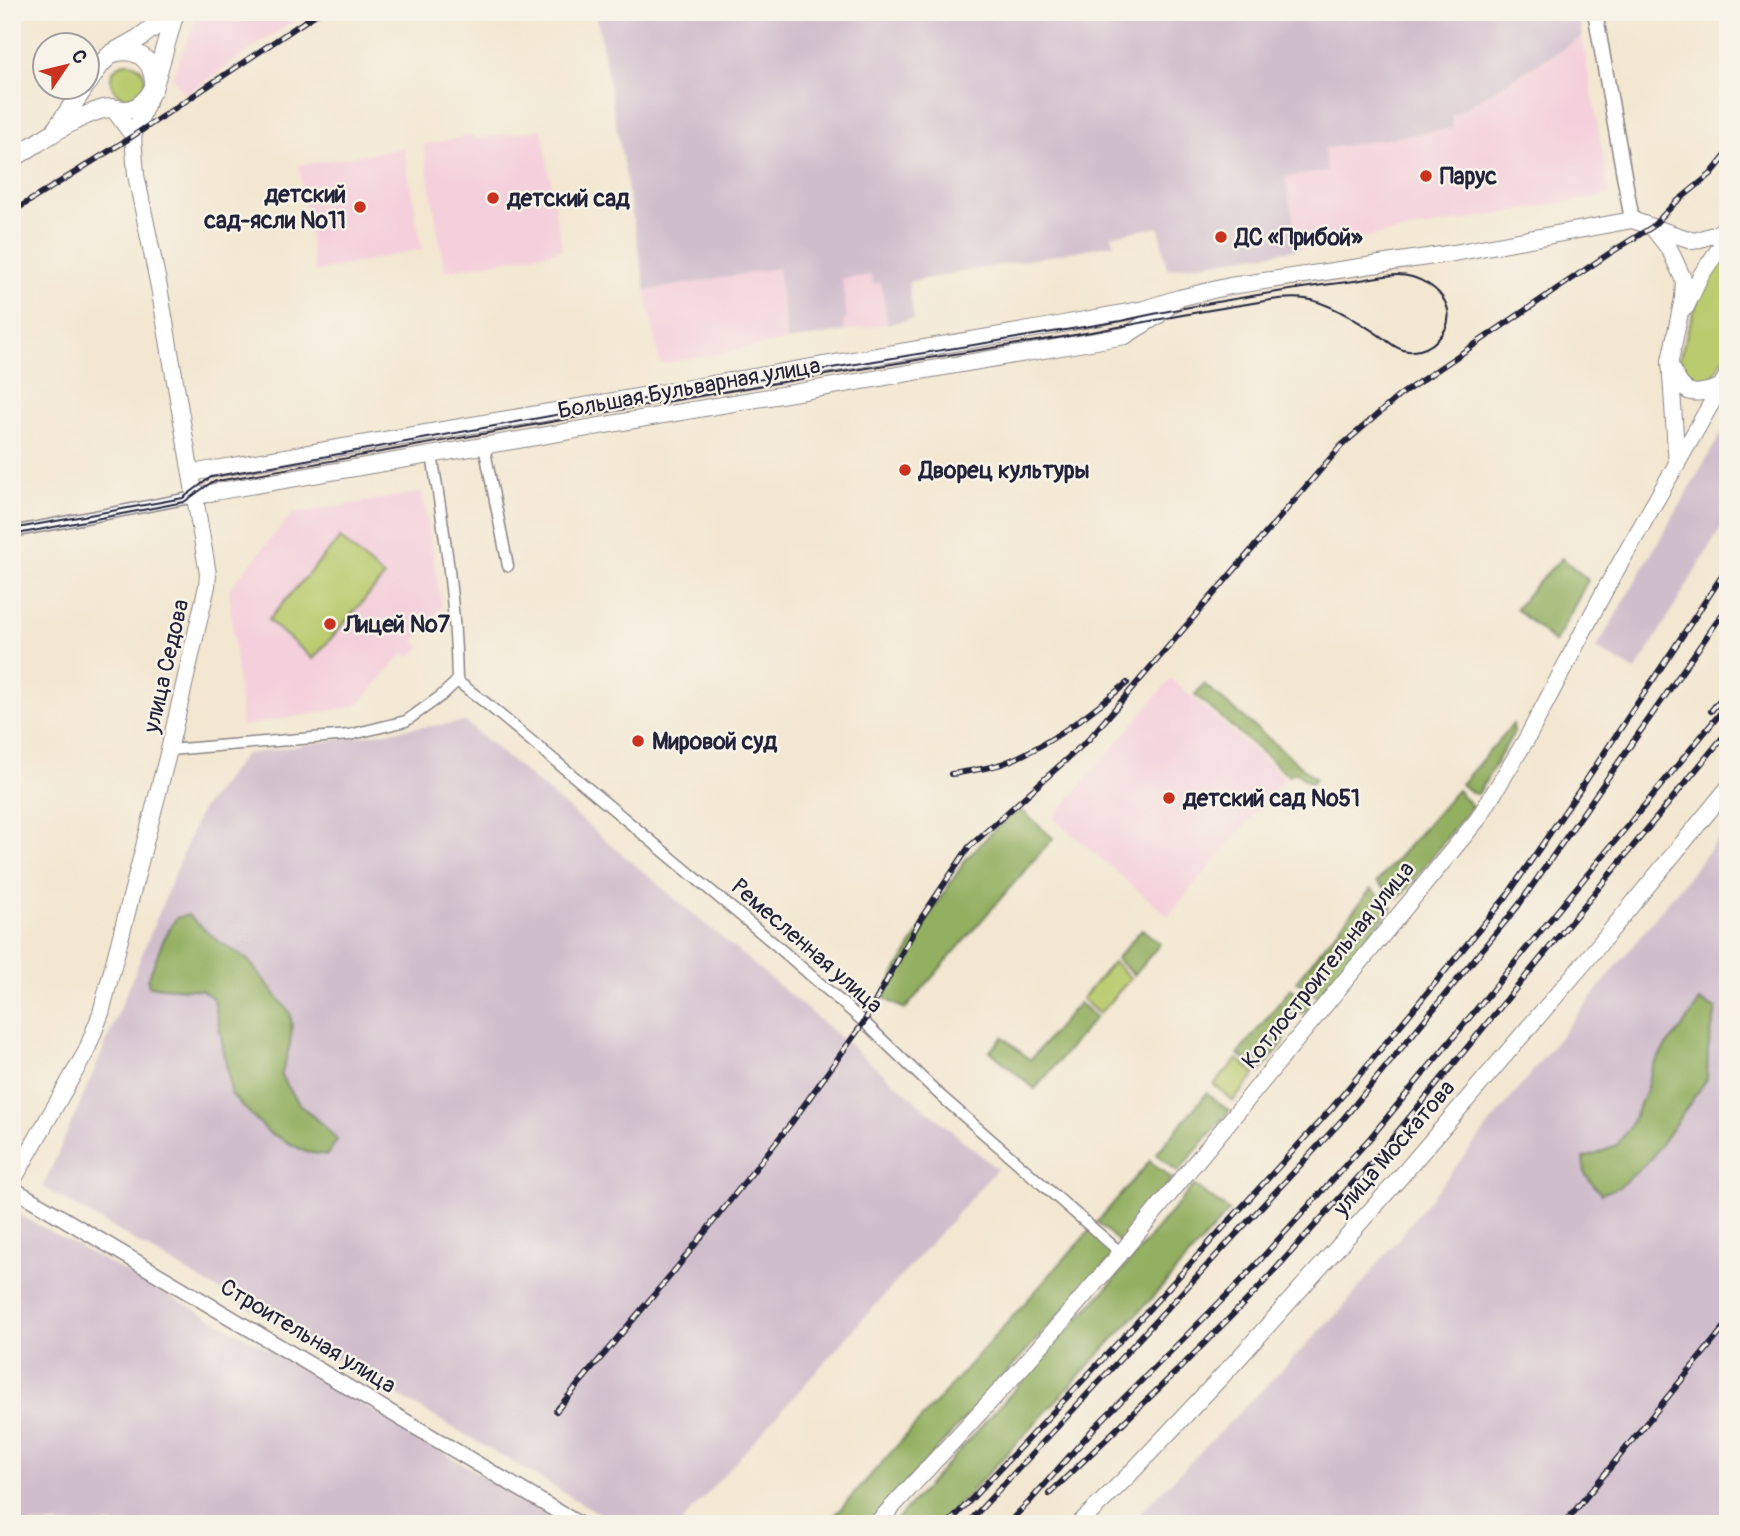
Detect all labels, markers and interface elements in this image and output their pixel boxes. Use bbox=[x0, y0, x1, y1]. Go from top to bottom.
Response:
north arrow bbox=[32, 32, 102, 102]
text: С bbox=[66, 45, 92, 69]
place label: Парус bbox=[1440, 162, 1497, 191]
marker: Парус bbox=[1418, 168, 1434, 184]
place label: детский сад-ясли №11 bbox=[203, 180, 346, 235]
place label: детский сад bbox=[506, 184, 631, 213]
marker: детский сад bbox=[485, 190, 501, 206]
marker: детский сад-ясли №11 bbox=[352, 199, 368, 215]
place label: ДC «Прибой» bbox=[1233, 223, 1363, 252]
marker: ДC «Прибой» bbox=[1213, 229, 1229, 245]
street label: Большая Бульварная улица bbox=[555, 351, 823, 425]
place label: Дворец культуры bbox=[917, 456, 1089, 485]
marker: Дворец культуры bbox=[897, 462, 913, 478]
street label: улица Седова bbox=[136, 597, 195, 736]
place label: Лицей №7 bbox=[343, 610, 451, 639]
marker: Лицей №7 bbox=[322, 616, 338, 632]
place label: Мировой суд bbox=[652, 727, 778, 756]
marker: Мировой суд bbox=[630, 733, 646, 749]
place label: детский сад №51 bbox=[1182, 784, 1360, 813]
marker: детский сад №51 bbox=[1161, 790, 1177, 806]
street label: Котлостроительная улица bbox=[1235, 855, 1421, 1075]
street label: Ремесленная улица bbox=[725, 872, 889, 1020]
street label: улица Москатова bbox=[1326, 1074, 1461, 1223]
street label: Строительная улица bbox=[215, 1272, 401, 1400]

